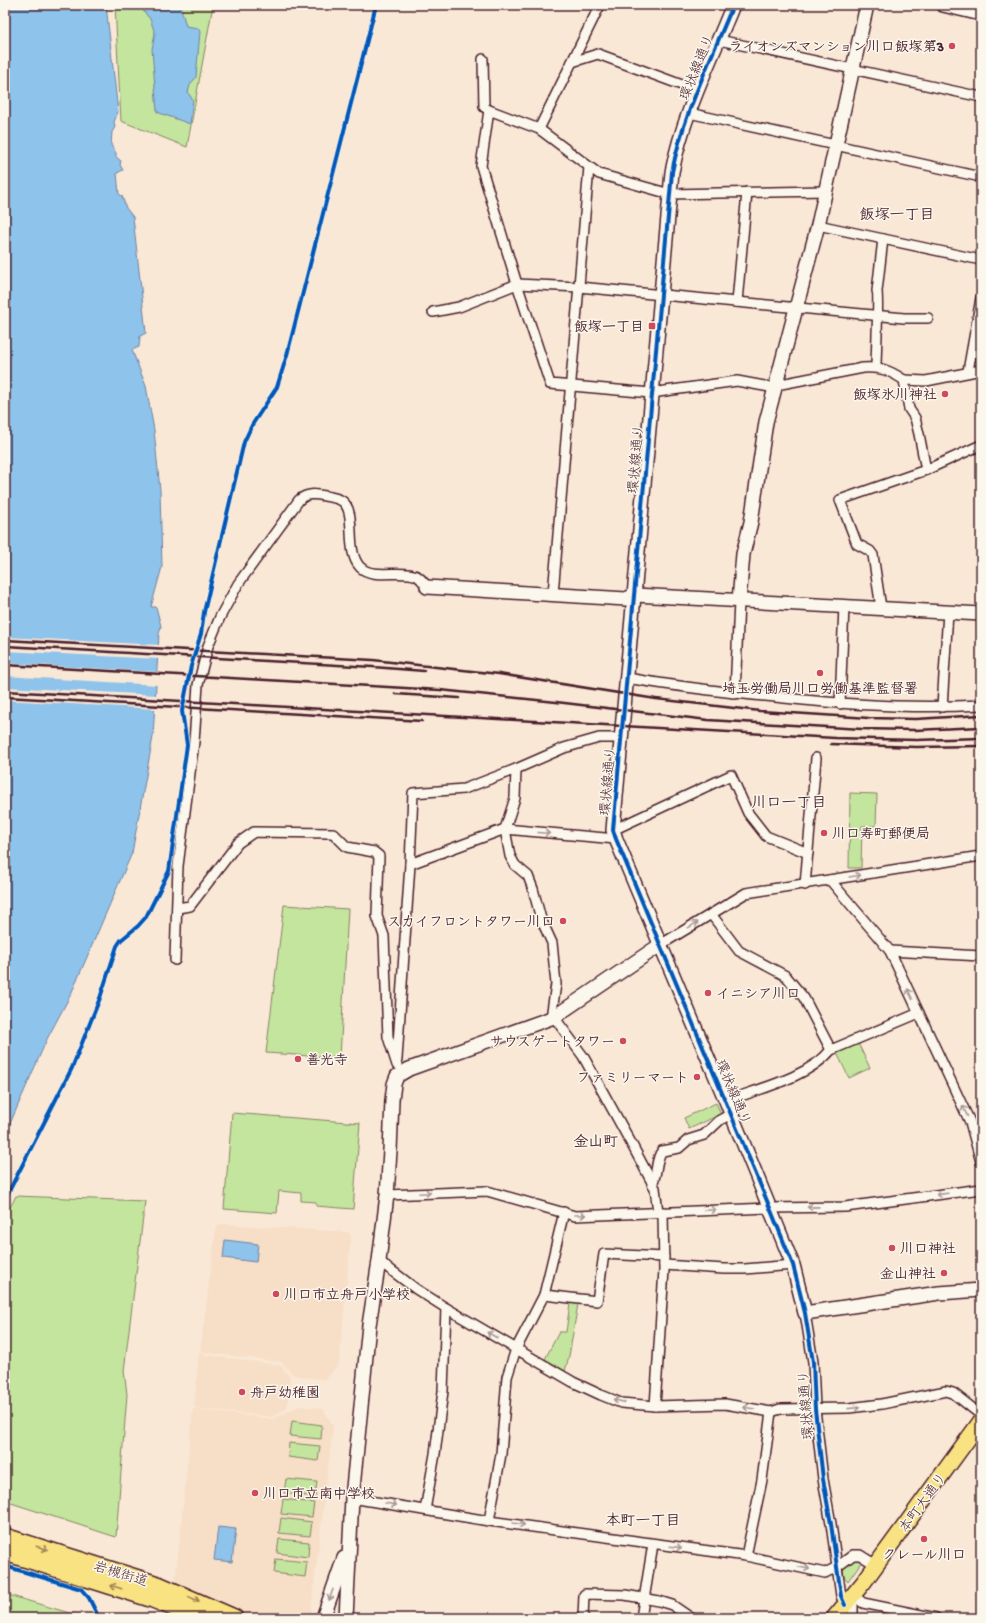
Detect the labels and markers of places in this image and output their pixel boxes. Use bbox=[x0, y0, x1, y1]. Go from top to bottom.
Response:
place label: ライオンズマンション川口飯塚第3 bbox=[728, 39, 944, 57]
marker: ライオンズマンション川口飯塚第3 bbox=[947, 41, 957, 51]
place label: 飯塚一丁目 bbox=[574, 319, 644, 337]
marker: 飯塚一丁目 bbox=[647, 321, 657, 331]
place label: 飯塚氷川神社 bbox=[853, 387, 937, 405]
marker: 飯塚氷川神社 bbox=[940, 389, 950, 399]
marker: 埼玉労働局川口労働基準監督署 bbox=[815, 668, 825, 678]
place label: 埼玉労働局川口労働基準監督署 bbox=[722, 681, 918, 699]
place label: 川口寿町郵便局 bbox=[832, 826, 930, 844]
marker: 川口寿町郵便局 bbox=[819, 828, 829, 838]
place label: スカイフロントタワー川口 bbox=[387, 915, 555, 932]
marker: スカイフロントタワー川口 bbox=[558, 916, 568, 926]
place label: イニシア川口 bbox=[716, 987, 800, 1004]
marker: イニシア川口 bbox=[703, 988, 713, 998]
place label: サウスゲートタワー bbox=[490, 1035, 615, 1052]
marker: サウスゲートタワー bbox=[618, 1036, 628, 1046]
place label: 善光寺 bbox=[306, 1052, 348, 1070]
marker: 善光寺 bbox=[293, 1054, 303, 1064]
place label: ファミリーマート bbox=[576, 1071, 689, 1088]
marker: ファミリーマート bbox=[692, 1072, 702, 1082]
place label: 川口神社 bbox=[900, 1241, 956, 1259]
marker: 川口神社 bbox=[887, 1243, 897, 1253]
place label: 金山神社 bbox=[880, 1266, 936, 1284]
marker: 金山神社 bbox=[939, 1268, 949, 1278]
place label: 川口市立舟戸小学校 bbox=[284, 1287, 410, 1305]
marker: 川口市立舟戸小学校 bbox=[271, 1289, 281, 1299]
place label: 舟戸幼稚園 bbox=[250, 1385, 320, 1403]
marker: 舟戸幼稚園 bbox=[237, 1387, 247, 1397]
place label: 川口市立南中学校 bbox=[263, 1486, 375, 1504]
marker: 川口市立南中学校 bbox=[250, 1488, 260, 1498]
marker: クレール川口 bbox=[919, 1534, 929, 1544]
place label: クレール川口 bbox=[882, 1548, 966, 1565]

